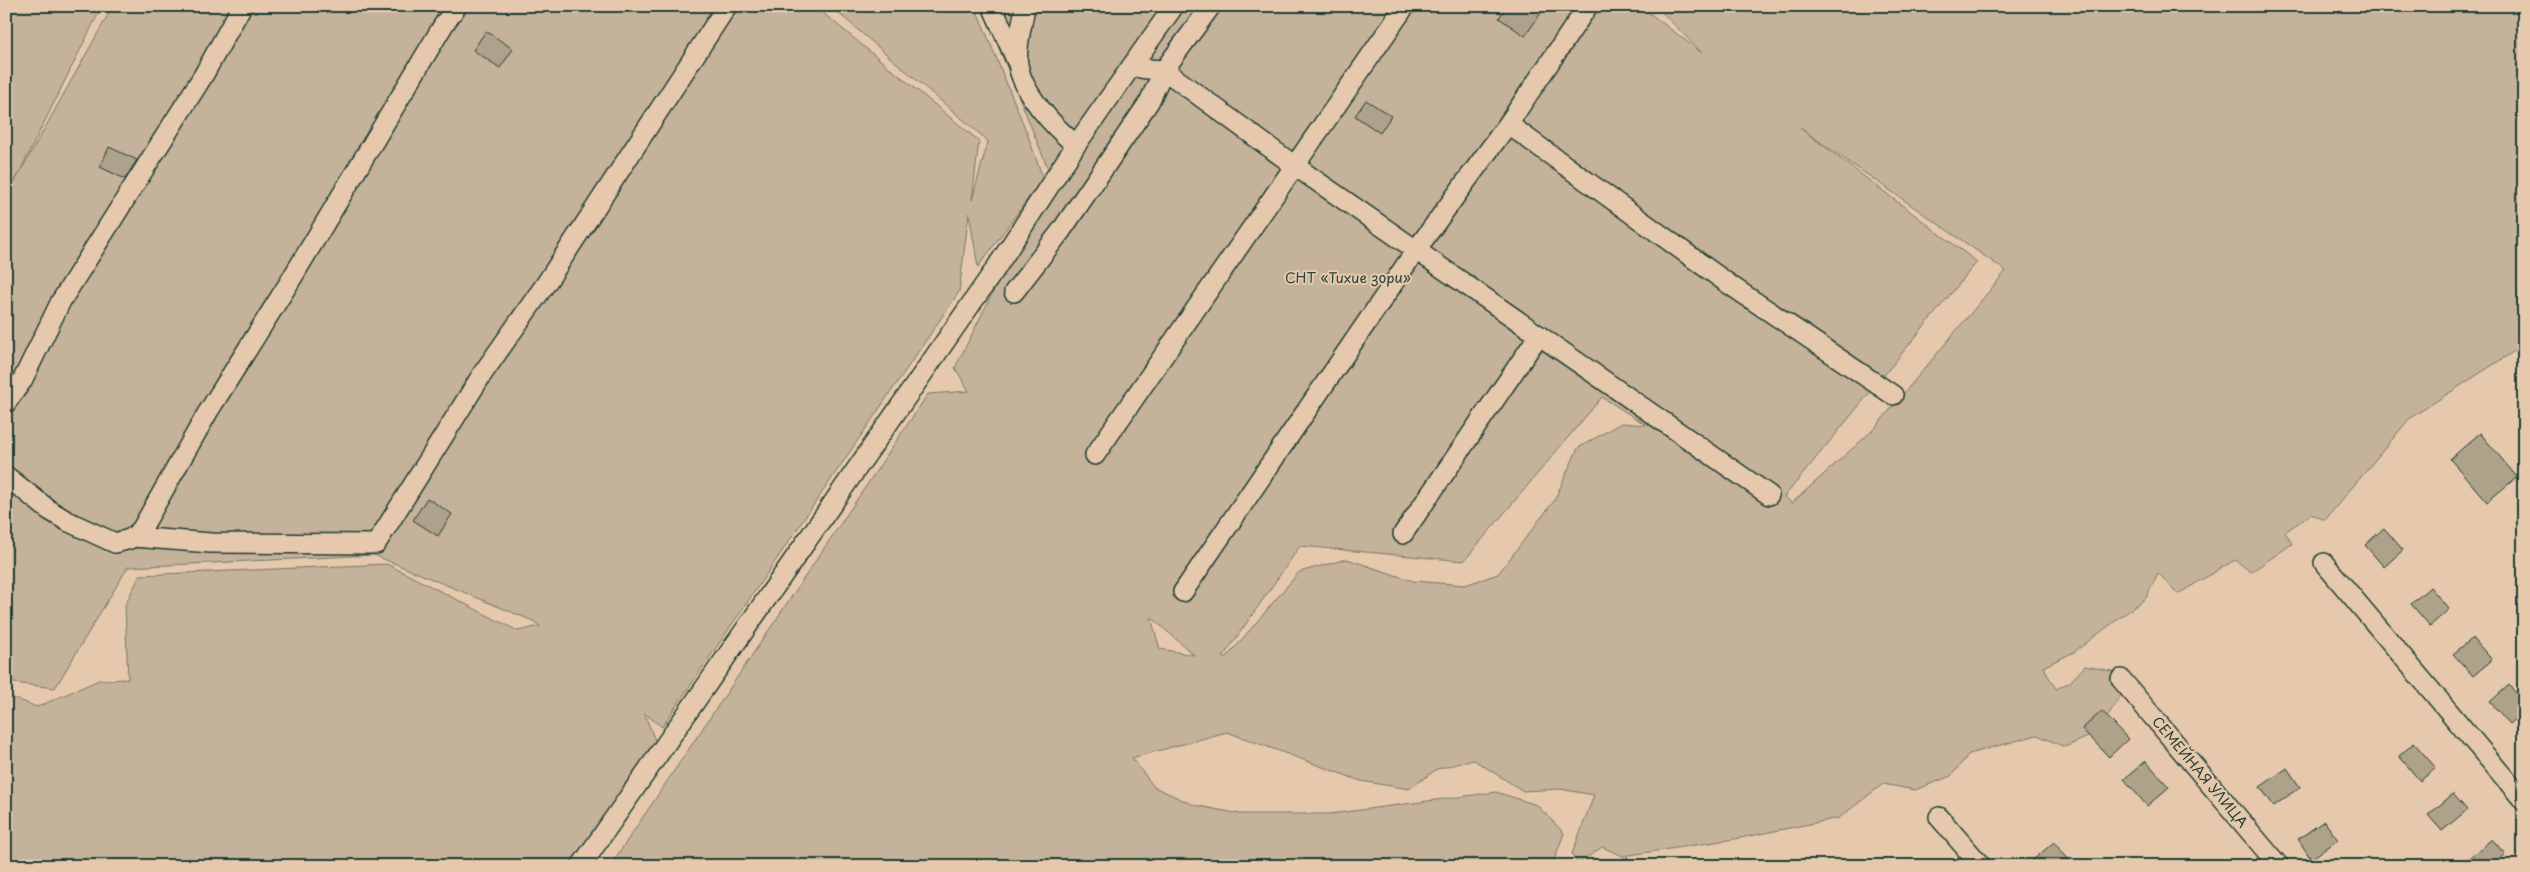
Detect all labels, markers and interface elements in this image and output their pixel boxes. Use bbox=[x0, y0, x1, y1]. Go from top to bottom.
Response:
park label: СНТ «Тихие зори» bbox=[1285, 267, 1411, 288]
street label: СЕМЕЙНАЯ УЛИЦА bbox=[2148, 712, 2253, 832]

